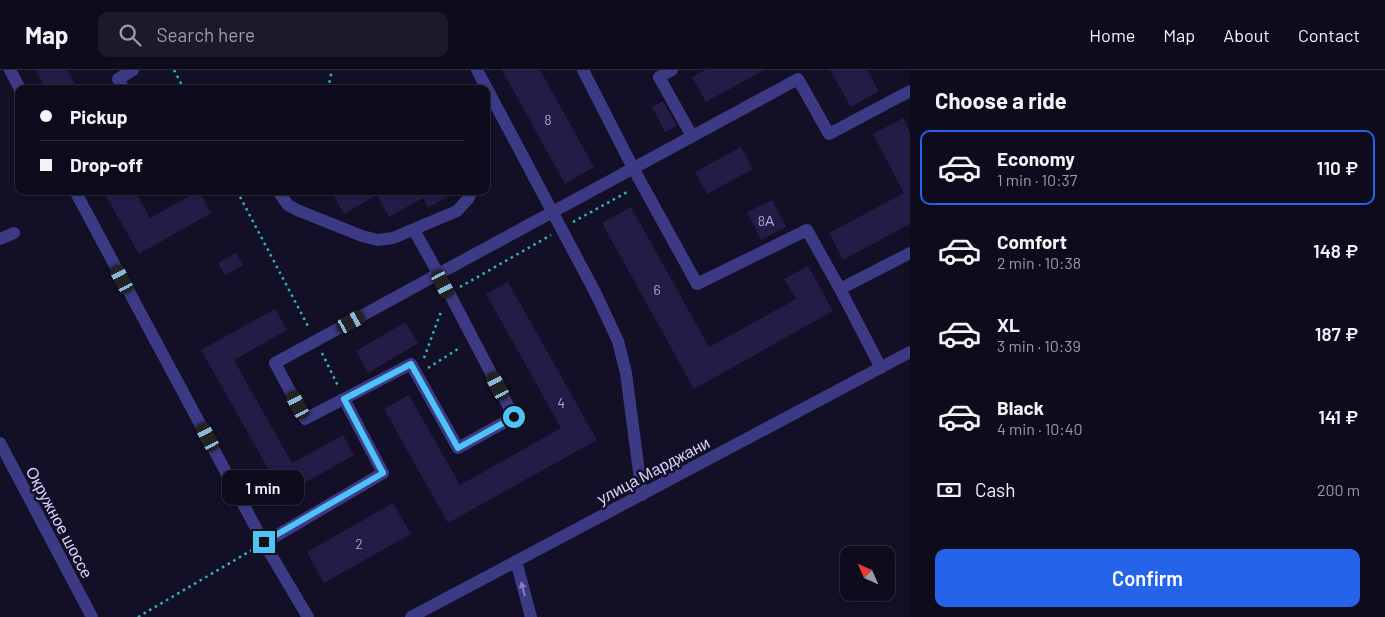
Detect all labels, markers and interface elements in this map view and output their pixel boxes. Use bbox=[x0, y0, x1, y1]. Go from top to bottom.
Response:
search box bbox=[98, 12, 448, 57]
text: Map bbox=[25, 20, 68, 49]
icon: search bbox=[116, 21, 144, 49]
text: Search here bbox=[156, 23, 255, 46]
text: Home bbox=[1089, 24, 1135, 46]
text: Map bbox=[1163, 24, 1195, 46]
text: About bbox=[1223, 24, 1270, 46]
text: Contact bbox=[1298, 24, 1360, 46]
text: Choose a ride bbox=[935, 87, 1067, 113]
text: Pickup bbox=[70, 105, 128, 128]
house number: 8 bbox=[544, 111, 552, 128]
icon: car bbox=[937, 145, 982, 190]
text: Economy bbox=[997, 147, 1075, 170]
text: Drop-off bbox=[70, 153, 143, 176]
text: 110 ₽ bbox=[1317, 156, 1358, 179]
text: 1 min · 10:37 bbox=[997, 170, 1077, 189]
house number: 8А bbox=[758, 212, 775, 229]
icon: car bbox=[937, 228, 982, 273]
text: Comfort bbox=[997, 230, 1067, 253]
text: 148 ₽ bbox=[1313, 239, 1358, 262]
text: 2 min · 10:38 bbox=[997, 253, 1081, 272]
car bbox=[108, 262, 135, 296]
car bbox=[429, 267, 456, 301]
house number: 6 bbox=[653, 281, 661, 298]
car bbox=[334, 308, 367, 336]
icon: car bbox=[937, 311, 982, 356]
text: XL bbox=[997, 313, 1020, 336]
text: 187 ₽ bbox=[1315, 322, 1358, 345]
text: 3 min · 10:39 bbox=[997, 336, 1081, 355]
car bbox=[484, 369, 511, 403]
car bbox=[284, 388, 311, 422]
house number: 4 bbox=[557, 394, 565, 411]
icon: car bbox=[937, 394, 982, 439]
text: Black bbox=[997, 396, 1044, 419]
text: 141 ₽ bbox=[1318, 405, 1358, 428]
route start bbox=[503, 406, 525, 428]
text: 4 min · 10:40 bbox=[997, 419, 1083, 438]
car bbox=[194, 420, 221, 454]
street label: улица Марджани bbox=[593, 432, 713, 508]
street label: Окружное шоссе bbox=[23, 463, 97, 581]
callout: 1 min bbox=[223, 470, 305, 504]
icon: cash bbox=[935, 476, 963, 504]
text: 1 min bbox=[246, 478, 280, 497]
text: Cash bbox=[975, 478, 1016, 501]
text: 200 m bbox=[1317, 480, 1360, 499]
route end bbox=[253, 531, 275, 553]
house number: 2 bbox=[355, 535, 363, 552]
north arrow bbox=[840, 546, 895, 601]
map controls bbox=[840, 546, 895, 601]
button: Confirm bbox=[935, 549, 1360, 607]
one-way arrow bbox=[519, 582, 527, 597]

